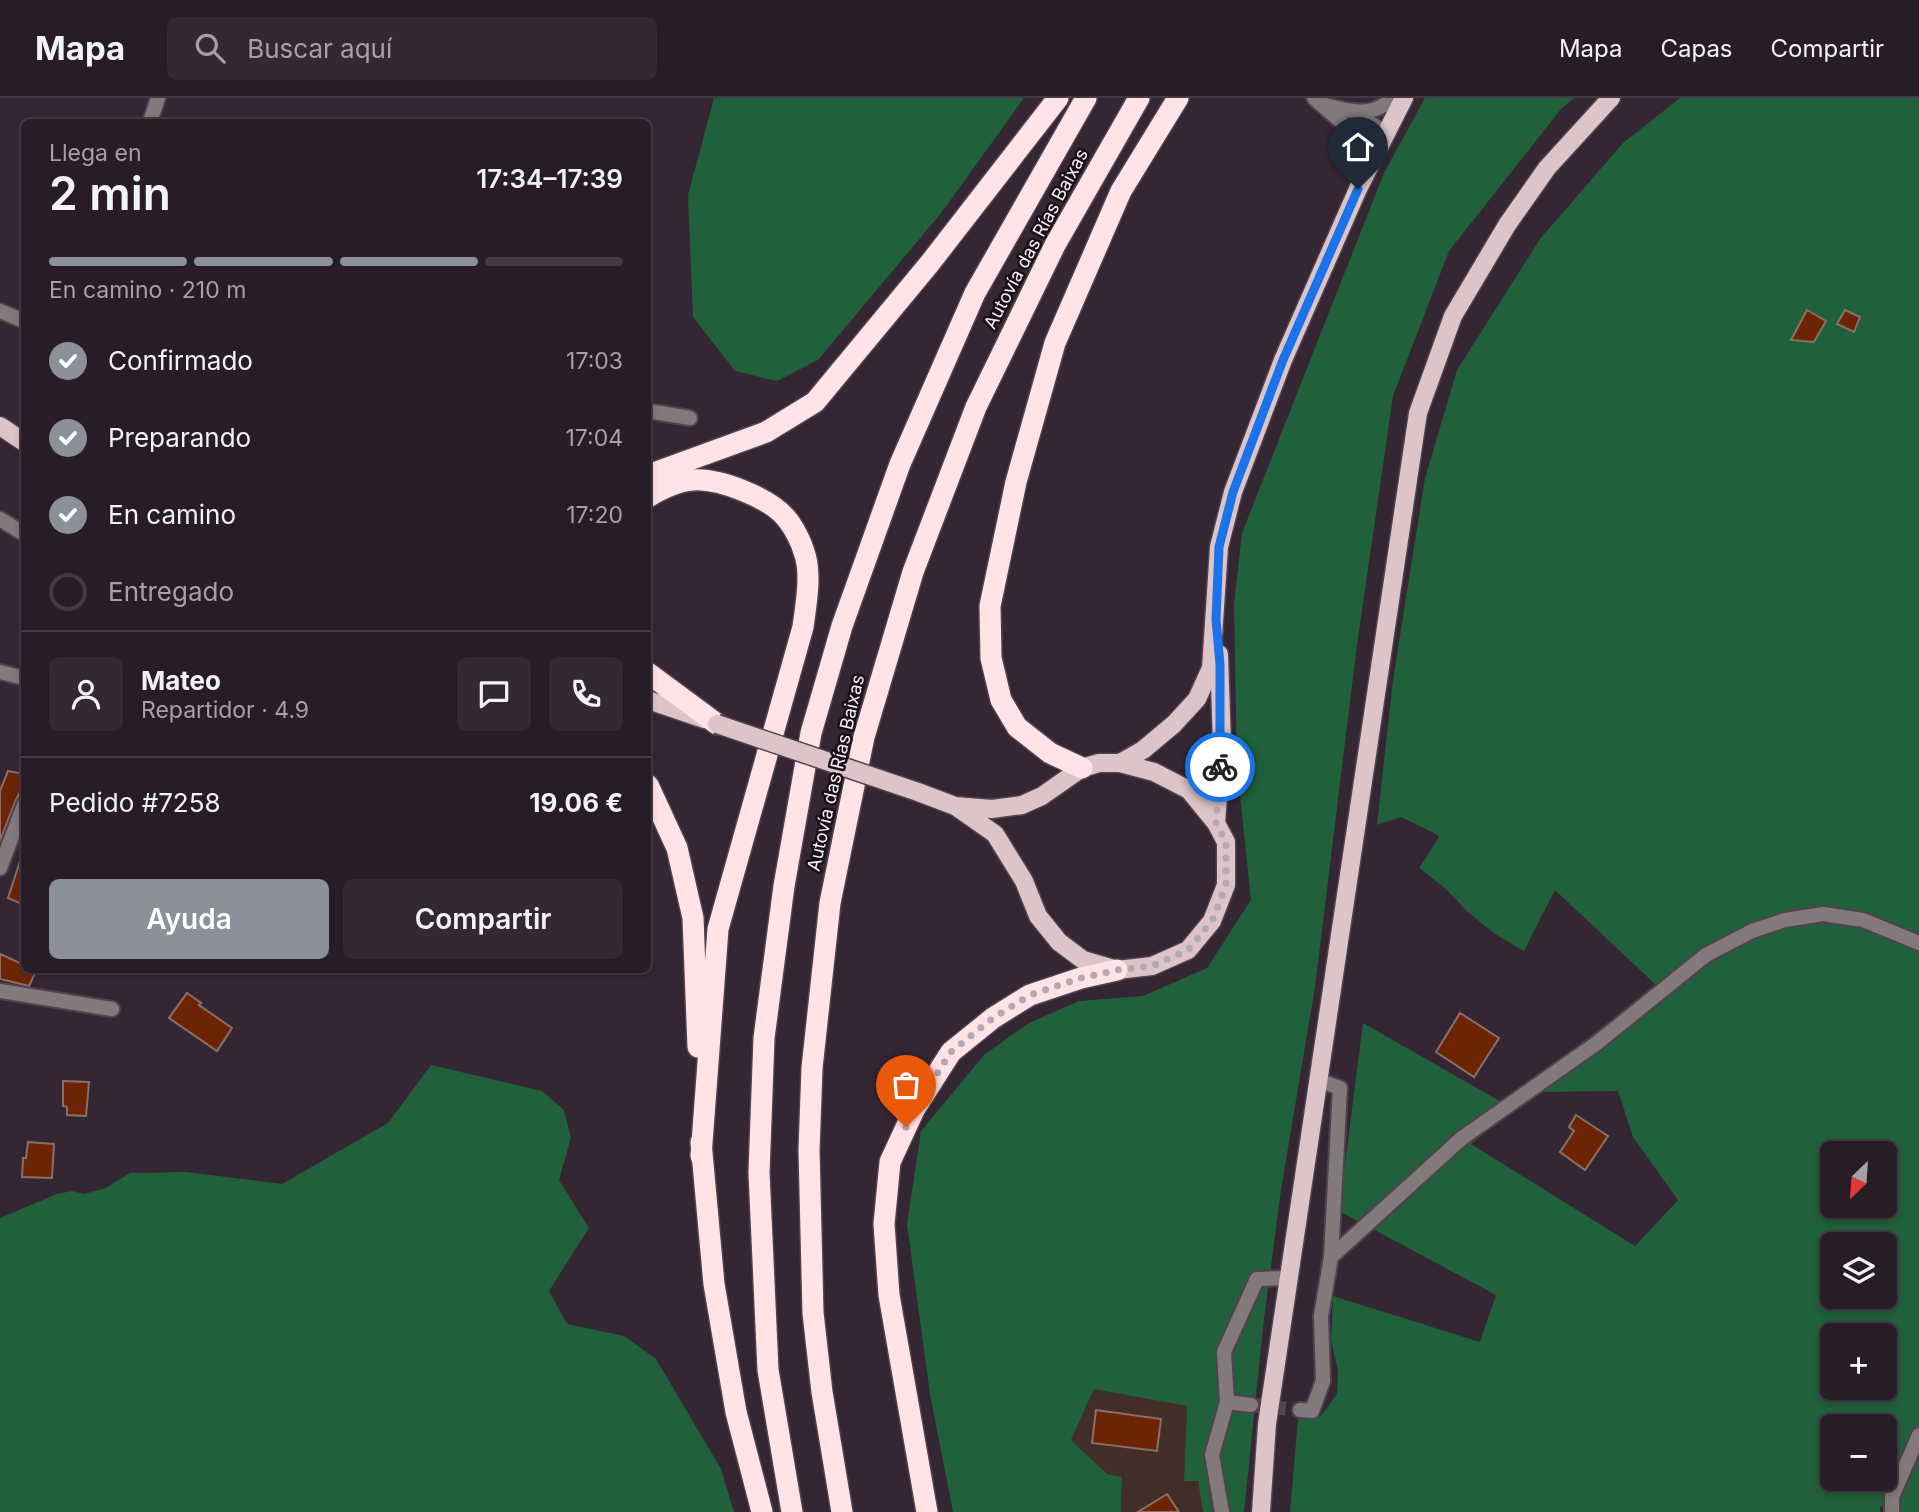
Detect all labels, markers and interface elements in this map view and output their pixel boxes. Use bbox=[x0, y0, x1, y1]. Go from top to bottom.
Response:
search box bbox=[167, 17, 657, 80]
text: Mapa bbox=[35, 28, 125, 68]
icon: search bbox=[191, 29, 229, 67]
text: Buscar aquí bbox=[247, 33, 392, 64]
text: Mapa bbox=[1559, 34, 1622, 63]
text: Capas bbox=[1660, 34, 1733, 63]
text: Compartir bbox=[1771, 34, 1884, 63]
pin bbox=[1328, 117, 1388, 189]
icon: home bbox=[1339, 128, 1377, 166]
text: Llega en bbox=[49, 139, 141, 167]
street label: Autovía das Rías Baixas bbox=[979, 145, 1092, 332]
text: 17:34–17:39 bbox=[476, 163, 623, 194]
text: 2 min bbox=[49, 165, 171, 221]
text: En camino · 210 m bbox=[49, 276, 246, 304]
icon: check bbox=[49, 342, 87, 380]
text: Confirmado bbox=[108, 345, 253, 376]
text: 17:03 bbox=[566, 347, 623, 375]
icon: check bbox=[49, 419, 87, 457]
text: Preparando bbox=[108, 422, 251, 453]
text: 17:04 bbox=[565, 424, 623, 452]
icon: check bbox=[49, 496, 87, 534]
text: En camino bbox=[108, 499, 236, 530]
text: 17:20 bbox=[566, 501, 623, 529]
text: Entregado bbox=[108, 576, 234, 607]
button: person bbox=[49, 657, 123, 731]
button: chat bbox=[457, 657, 531, 731]
button: phone bbox=[549, 657, 623, 731]
text: Mateo bbox=[141, 665, 221, 696]
street label: Autovía das Rías Baixas bbox=[803, 673, 868, 873]
text: Repartidor · 4.9 bbox=[141, 696, 309, 724]
courier bbox=[1185, 732, 1255, 802]
icon: bike bbox=[1201, 748, 1239, 786]
text: Pedido #7258 bbox=[49, 787, 221, 818]
text: 19.06 € bbox=[529, 787, 623, 818]
button: Ayuda bbox=[49, 879, 329, 959]
button: Compartir bbox=[343, 879, 623, 959]
pin bbox=[876, 1055, 936, 1127]
icon: bag bbox=[887, 1066, 925, 1104]
north arrow bbox=[1820, 1141, 1897, 1218]
map controls bbox=[1820, 1141, 1897, 1491]
button: layers bbox=[1820, 1232, 1897, 1309]
button: + bbox=[1820, 1323, 1897, 1400]
button: − bbox=[1820, 1414, 1897, 1491]

